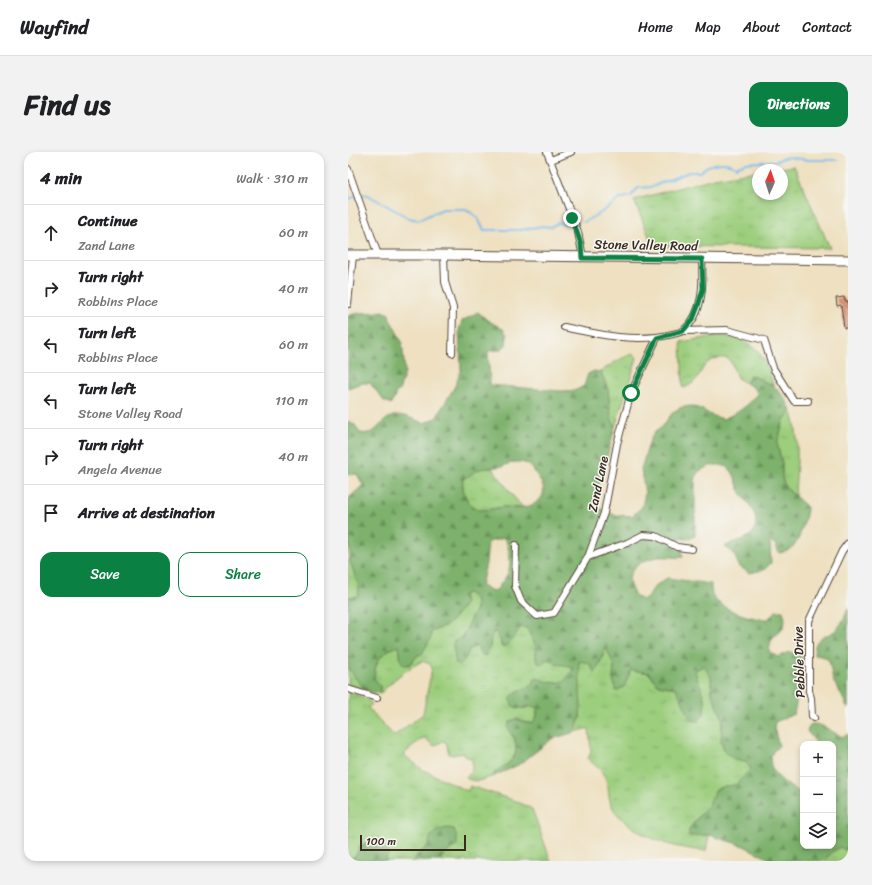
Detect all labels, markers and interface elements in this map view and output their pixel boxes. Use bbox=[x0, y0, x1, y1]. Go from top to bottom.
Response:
text: Wayfind bbox=[20, 11, 88, 44]
text: Home bbox=[638, 15, 673, 40]
text: Map bbox=[695, 15, 721, 40]
text: About bbox=[743, 15, 780, 40]
text: Contact bbox=[802, 15, 852, 40]
text: Find us bbox=[24, 80, 111, 129]
button: Directions bbox=[749, 82, 848, 127]
text: 4 min bbox=[40, 163, 82, 193]
north arrow bbox=[752, 164, 788, 200]
text: Walk · 310 m bbox=[236, 167, 308, 190]
text: Continue bbox=[78, 208, 138, 234]
route end bbox=[563, 209, 581, 227]
text: 60 m bbox=[279, 221, 308, 244]
icon: ahead bbox=[40, 222, 62, 244]
street label: Stone Valley Road bbox=[594, 233, 699, 257]
text: Zand Lane bbox=[78, 234, 135, 257]
text: Turn right bbox=[78, 264, 143, 290]
text: 40 m bbox=[278, 277, 308, 300]
icon: right bbox=[40, 278, 62, 300]
text: Robbins Place bbox=[78, 290, 158, 313]
text: Turn left bbox=[78, 320, 136, 346]
text: 60 m bbox=[279, 333, 308, 356]
icon: left bbox=[40, 334, 62, 356]
text: Robbins Place bbox=[78, 346, 158, 369]
text: Turn left bbox=[78, 376, 136, 402]
route start bbox=[622, 384, 640, 402]
text: 110 m bbox=[275, 389, 308, 412]
icon: left bbox=[40, 390, 62, 412]
text: Stone Valley Road bbox=[78, 402, 182, 425]
text: Turn right bbox=[78, 432, 143, 458]
text: 40 m bbox=[278, 445, 308, 468]
icon: right bbox=[40, 446, 62, 468]
street label: Zand Lane bbox=[581, 454, 615, 514]
text: Angela Avenue bbox=[78, 458, 162, 481]
text: Arrive at destination bbox=[78, 500, 215, 526]
icon: arrive bbox=[40, 502, 62, 524]
button: Save bbox=[40, 552, 170, 597]
button: Share bbox=[178, 552, 308, 597]
street label: Pebble Drive bbox=[786, 625, 812, 698]
map controls bbox=[800, 741, 836, 849]
button: + bbox=[800, 741, 836, 777]
button: − bbox=[800, 777, 836, 813]
button: layers bbox=[800, 813, 836, 849]
text: 100 m bbox=[366, 832, 396, 851]
scale bar bbox=[360, 833, 466, 852]

